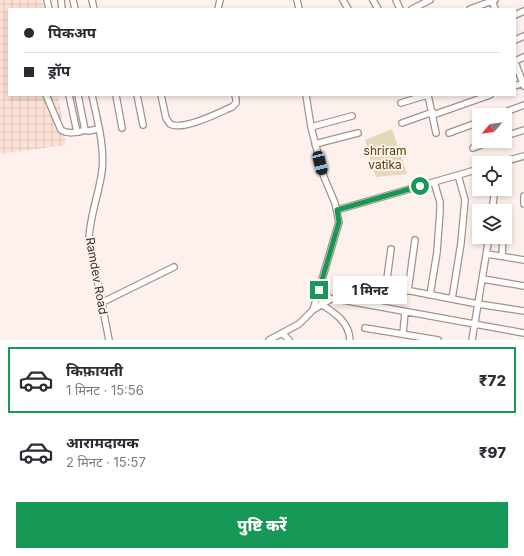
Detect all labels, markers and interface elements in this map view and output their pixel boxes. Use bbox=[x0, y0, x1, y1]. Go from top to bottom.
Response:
text: पिकअप bbox=[48, 23, 96, 42]
text: ड्रॉप bbox=[48, 61, 70, 80]
north arrow bbox=[472, 108, 512, 148]
map controls bbox=[472, 108, 512, 244]
park label: shriram vatika bbox=[364, 143, 406, 172]
car bbox=[311, 150, 329, 176]
button: locate bbox=[472, 156, 512, 196]
route start bbox=[411, 177, 429, 195]
button: layers bbox=[472, 204, 512, 244]
street label: Ramdev Road bbox=[83, 236, 111, 316]
callout: 1 मिनट bbox=[333, 276, 407, 304]
route end bbox=[310, 281, 328, 299]
text: 1 मिनट bbox=[352, 282, 388, 298]
text: किफ़ायती bbox=[66, 361, 123, 380]
icon: car bbox=[18, 362, 54, 398]
text: ₹72 bbox=[479, 371, 506, 390]
text: 1 मिनट · 15:56 bbox=[66, 382, 144, 398]
text: आरामदायक bbox=[66, 433, 139, 452]
icon: car bbox=[18, 434, 54, 470]
text: ₹97 bbox=[479, 443, 506, 462]
text: 2 मिनट · 15:57 bbox=[66, 454, 146, 470]
button: पुष्टि करें bbox=[16, 502, 508, 548]

